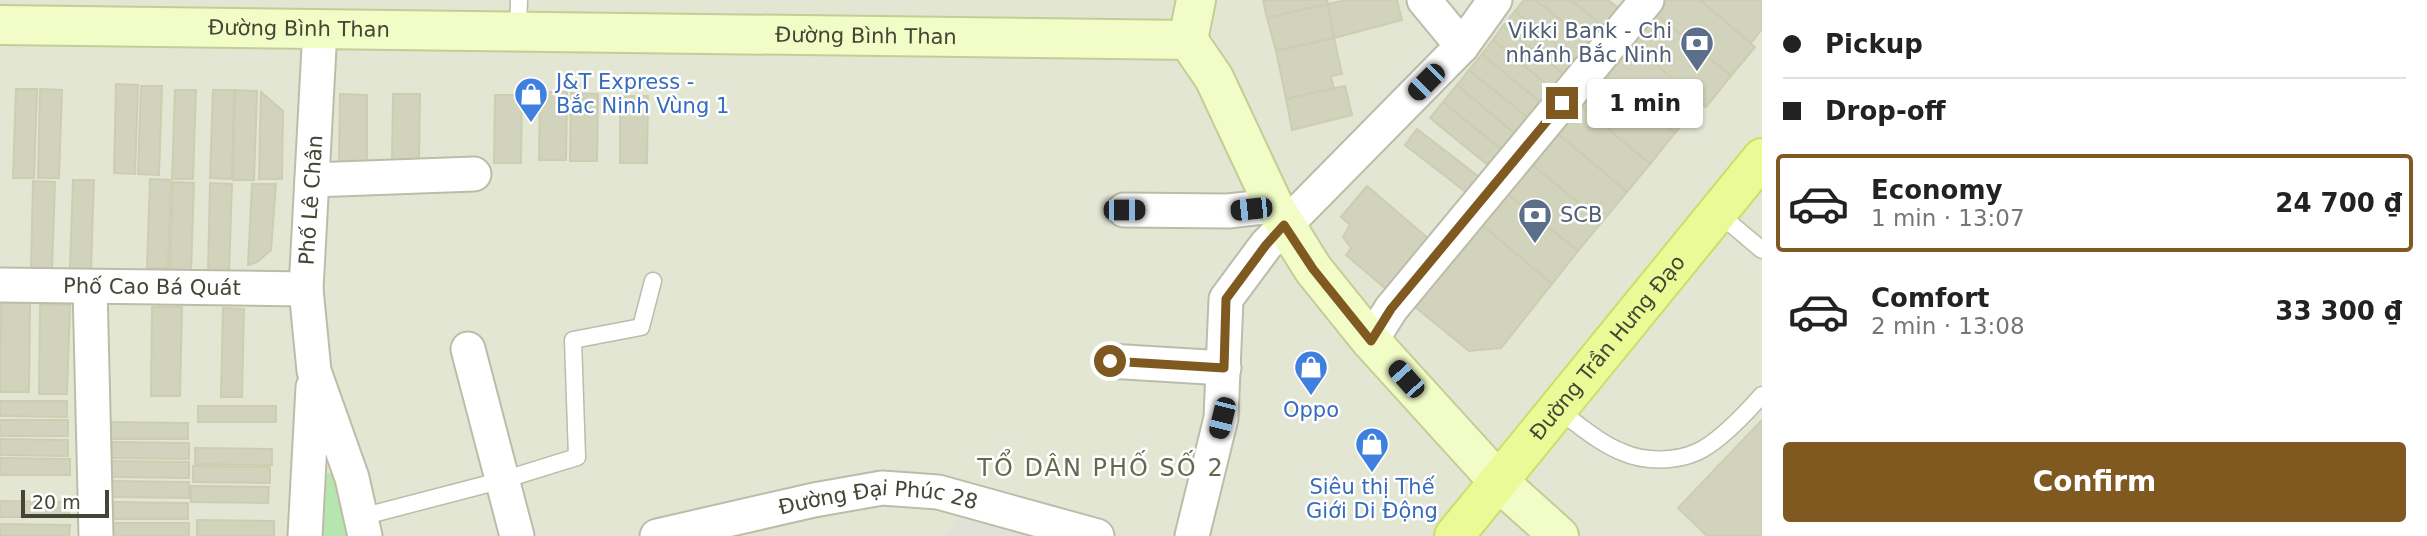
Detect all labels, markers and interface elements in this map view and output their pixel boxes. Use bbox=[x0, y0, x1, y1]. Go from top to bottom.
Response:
street label: Đường Bình Than bbox=[208, 16, 390, 42]
place label: Vikki Bank - Chi nhánh Bắc Ninh bbox=[1506, 19, 1672, 67]
street label: Đường Bình Than bbox=[775, 23, 957, 49]
bank icon: Vikki Bank - Chi nhánh Bắc Ninh bbox=[1678, 24, 1716, 73]
text: Pickup bbox=[1825, 29, 1923, 59]
car bbox=[1404, 60, 1449, 104]
place label: J&T Express - Bắc Ninh Vùng 1 bbox=[554, 70, 729, 118]
shop icon: J&T Express - Bắc Ninh Vùng 1 bbox=[512, 75, 550, 124]
callout: 1 min bbox=[1586, 78, 1702, 128]
route end bbox=[1546, 87, 1578, 119]
text: 1 min bbox=[1609, 90, 1681, 116]
text: Drop-off bbox=[1825, 96, 1946, 126]
street label: Phố Lê Chân bbox=[294, 134, 328, 266]
icon: car bbox=[1787, 172, 1850, 235]
text: Economy bbox=[1871, 175, 2002, 205]
text: 24 700 ₫ bbox=[2275, 188, 2402, 218]
car bbox=[1230, 196, 1273, 222]
bank icon: SCB bbox=[1516, 196, 1554, 245]
car bbox=[1104, 200, 1146, 221]
place label: SCB bbox=[1560, 203, 1602, 227]
text: 1 min · 13:07 bbox=[1871, 205, 2025, 231]
street label: Đường Trần Hưng Đạo bbox=[1525, 250, 1690, 445]
street label: Phố Cao Bá Quát bbox=[63, 274, 241, 300]
icon: car bbox=[1787, 280, 1850, 343]
text: Comfort bbox=[1871, 283, 1989, 313]
text: 33 300 ₫ bbox=[2275, 296, 2402, 326]
text: 2 min · 13:08 bbox=[1871, 313, 2025, 339]
route start bbox=[1094, 345, 1126, 377]
shop icon: Oppo bbox=[1292, 348, 1330, 397]
car bbox=[1385, 356, 1428, 402]
car bbox=[1207, 395, 1238, 441]
place label: Oppo bbox=[1283, 398, 1339, 422]
shop icon: Siêu thị Thế Giới Di Động bbox=[1353, 425, 1391, 474]
button: Confirm bbox=[1783, 442, 2406, 522]
district label: TỔ DÂN PHỐ SỐ 2 bbox=[976, 449, 1225, 482]
place label: Siêu thị Thế Giới Di Động bbox=[1306, 475, 1438, 523]
street label: Đường Đại Phúc 28 bbox=[776, 476, 980, 520]
scale bar bbox=[21, 487, 108, 519]
text: 20 m bbox=[32, 491, 81, 513]

